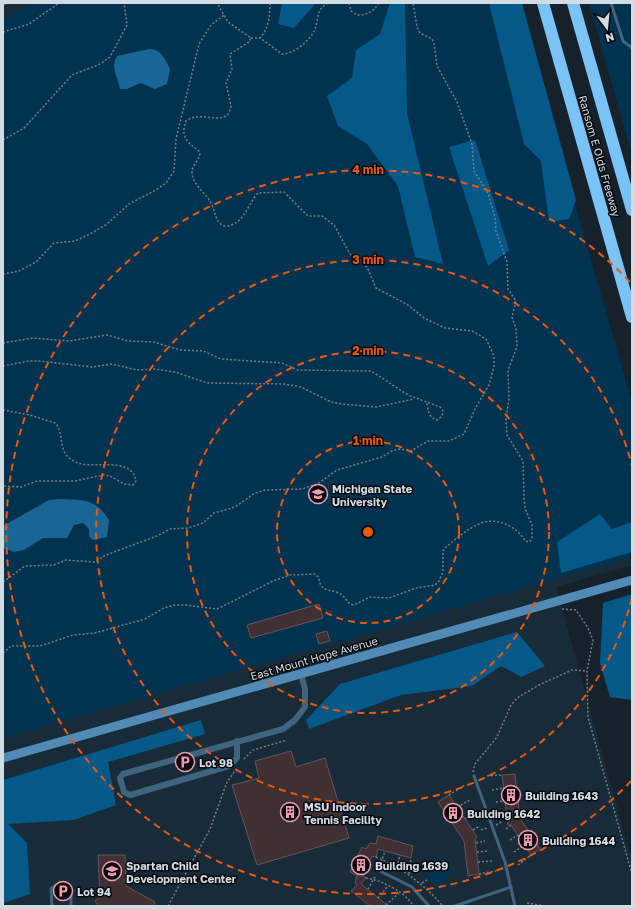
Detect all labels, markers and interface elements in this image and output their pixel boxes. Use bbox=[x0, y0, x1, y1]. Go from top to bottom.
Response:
north arrow bbox=[587, 8, 627, 48]
text: N bbox=[604, 31, 616, 45]
street label: Ransom E Olds Freeway bbox=[576, 94, 624, 218]
text: 4 min bbox=[352, 162, 384, 177]
text: 3 min bbox=[352, 252, 384, 267]
text: 2 min bbox=[352, 343, 384, 358]
text: 1 min bbox=[353, 433, 383, 448]
place label: Michigan State University bbox=[332, 482, 413, 508]
school or university icon: Michigan State University bbox=[307, 483, 329, 505]
centre of rings bbox=[361, 525, 375, 539]
street label: East Mount Hope Avenue bbox=[249, 634, 379, 682]
parking icon: Lot 98 bbox=[174, 751, 196, 773]
place label: Lot 98 bbox=[199, 756, 233, 769]
building icon: Building 1643 bbox=[500, 784, 522, 806]
place label: Building 1643 bbox=[525, 789, 598, 802]
place label: MSU Indoor Tennis Facility bbox=[304, 800, 382, 826]
building icon: MSU Indoor Tennis Facility bbox=[279, 801, 301, 823]
building icon: Building 1642 bbox=[442, 802, 464, 824]
place label: Building 1642 bbox=[467, 807, 540, 820]
building icon: Building 1644 bbox=[517, 829, 539, 851]
place label: Building 1644 bbox=[542, 834, 615, 847]
building icon: Building 1639 bbox=[350, 854, 372, 876]
place label: Spartan Child Development Center bbox=[126, 859, 237, 885]
place label: Building 1639 bbox=[375, 859, 448, 872]
school or university icon: Spartan Child Development Center bbox=[101, 860, 123, 882]
parking icon: Lot 94 bbox=[52, 880, 74, 902]
place label: Lot 94 bbox=[77, 885, 111, 898]

